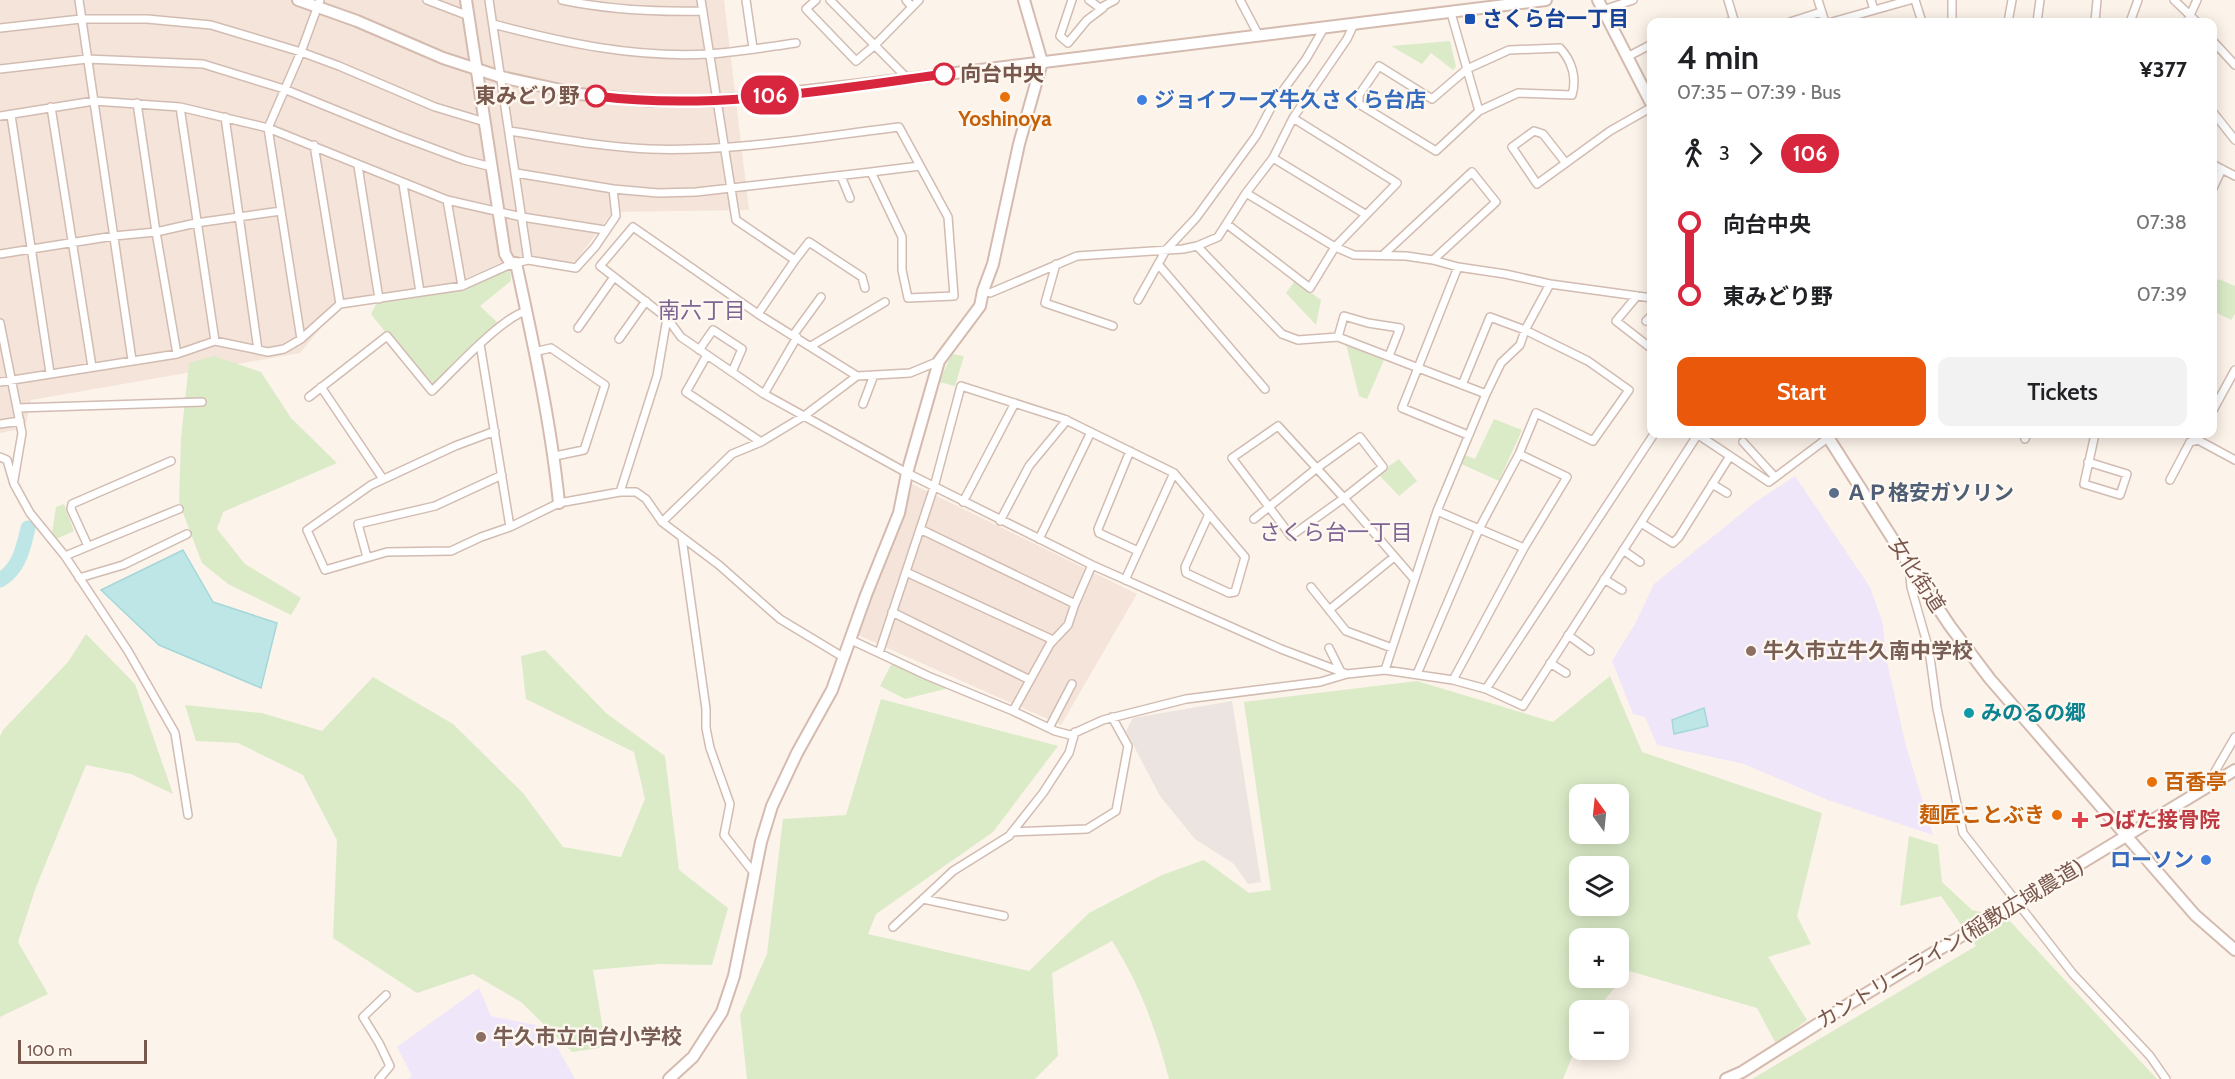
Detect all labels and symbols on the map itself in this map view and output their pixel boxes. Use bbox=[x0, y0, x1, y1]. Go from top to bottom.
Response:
place label: さくら台一丁目 bbox=[1482, 6, 1629, 31]
marker: さくら台一丁目 bbox=[1463, 12, 1477, 26]
place label: 向台中央 bbox=[960, 61, 1044, 86]
marker: 向台中央 bbox=[933, 63, 955, 85]
line badge: 106 bbox=[736, 76, 804, 115]
place label: 東みどり野 bbox=[475, 83, 580, 108]
marker: 東みどり野 bbox=[585, 85, 607, 107]
place label: ジョイフーズ牛久さくら台店 bbox=[1154, 87, 1426, 112]
marker: Yoshinoya bbox=[998, 90, 1012, 104]
marker: ジョイフーズ牛久さくら台店 bbox=[1135, 93, 1149, 107]
place label: Yoshinoya bbox=[957, 106, 1052, 131]
district label: 南六丁目 bbox=[658, 297, 746, 324]
place label: ＡＰ格安ガソリン bbox=[1846, 480, 2014, 505]
marker: ＡＰ格安ガソリン bbox=[1827, 486, 1841, 500]
district label: さくら台一丁目 bbox=[1259, 519, 1413, 546]
street label: 女化街道 bbox=[1884, 533, 1951, 617]
place label: 牛久市立牛久南中学校 bbox=[1763, 638, 1973, 663]
marker: 牛久市立牛久南中学校 bbox=[1744, 644, 1758, 658]
place label: みのるの郷 bbox=[1981, 700, 2086, 725]
marker: みのるの郷 bbox=[1962, 706, 1976, 720]
place label: 百香亭 bbox=[2164, 769, 2227, 794]
marker: 百香亭 bbox=[2145, 775, 2159, 789]
north arrow bbox=[1569, 784, 1629, 844]
place label: 麺匠ことぶき bbox=[1919, 802, 2045, 827]
place label: つばた接骨院 bbox=[2094, 807, 2220, 832]
marker: 麺匠ことぶき bbox=[2050, 808, 2064, 822]
marker: つばた接骨院 bbox=[2071, 811, 2089, 829]
place label: ローソン bbox=[2110, 847, 2194, 872]
marker: ローソン bbox=[2199, 853, 2213, 867]
street label: カントリーライン(稲敷広域農道) bbox=[1812, 854, 2088, 1033]
place label: 牛久市立向台小学校 bbox=[493, 1024, 682, 1049]
marker: 牛久市立向台小学校 bbox=[474, 1030, 488, 1044]
scale bar bbox=[18, 1037, 147, 1064]

